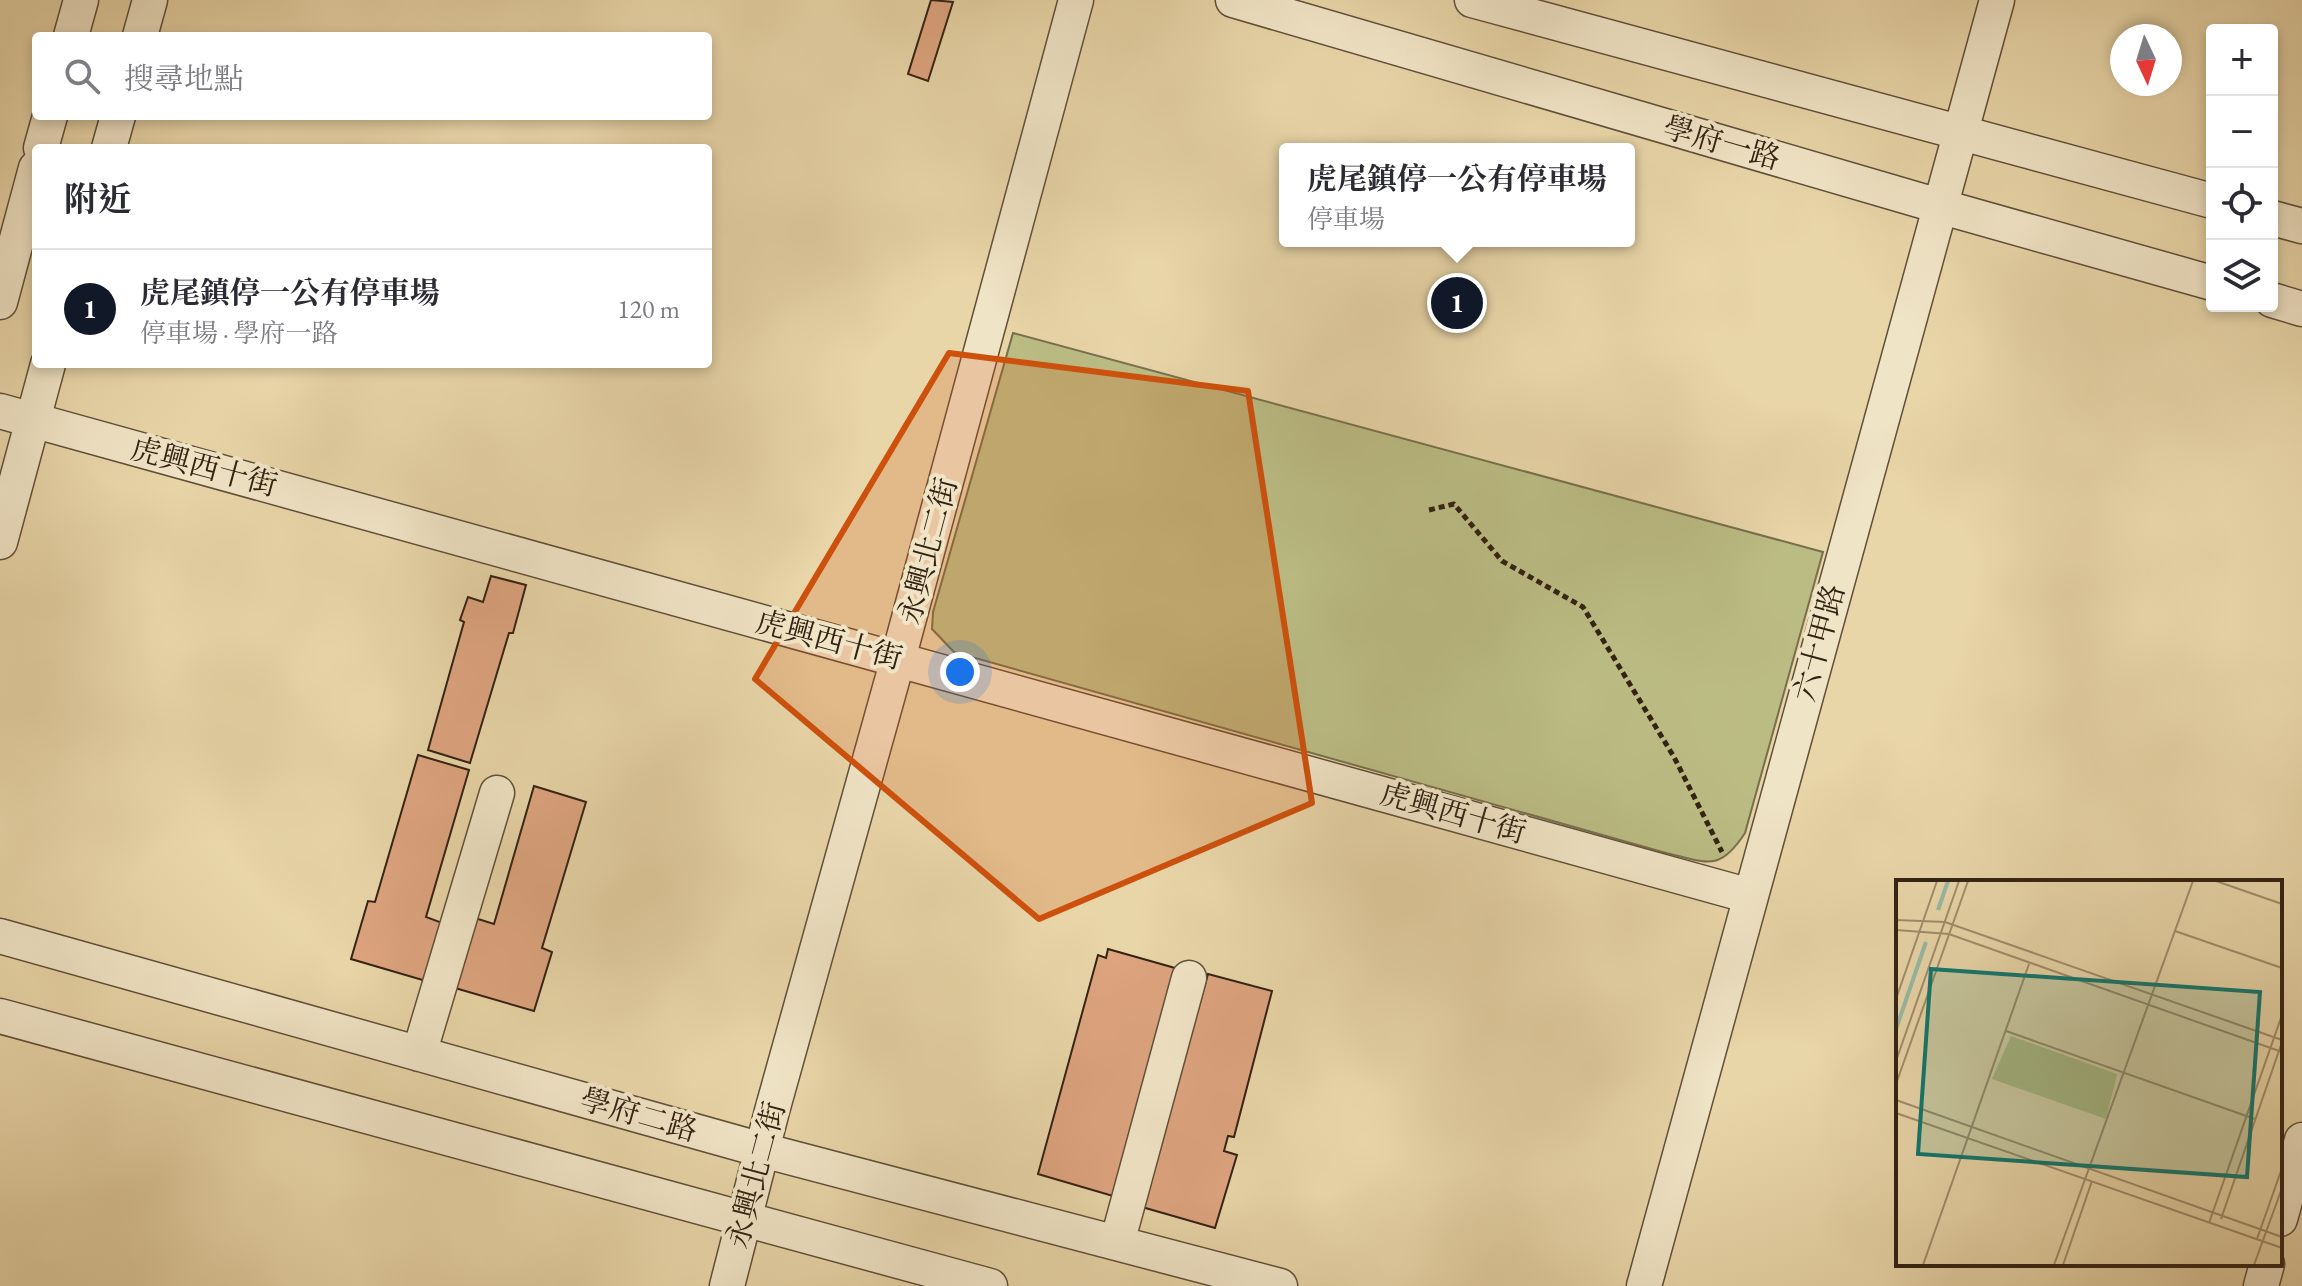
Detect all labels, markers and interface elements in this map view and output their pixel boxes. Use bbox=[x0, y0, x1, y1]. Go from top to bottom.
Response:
north arrow bbox=[2110, 24, 2182, 96]
map controls bbox=[2206, 24, 2278, 312]
button: + bbox=[2206, 24, 2278, 96]
search box bbox=[32, 32, 712, 120]
icon: search bbox=[60, 54, 104, 98]
text: 搜尋地點 bbox=[124, 59, 244, 98]
button: − bbox=[2206, 96, 2278, 168]
street label: 學府一路 bbox=[1659, 107, 1785, 178]
popup bbox=[1279, 143, 1635, 247]
text: 虎尾鎮停一公有停車場 bbox=[1307, 159, 1607, 198]
button: locate bbox=[2206, 168, 2278, 240]
text: 附近 bbox=[64, 177, 132, 221]
text: 停車場 bbox=[1307, 202, 1385, 236]
button: layers bbox=[2206, 240, 2278, 312]
text: 虎尾鎮停一公有停車場 bbox=[140, 273, 440, 312]
pin: 1 bbox=[1431, 273, 1483, 333]
text: 1 bbox=[83, 292, 97, 326]
text: 120 m bbox=[617, 292, 680, 326]
text: 停車場 · 學府一路 bbox=[140, 316, 338, 350]
street label: 虎興西十街 bbox=[127, 428, 282, 505]
street label: 永興北二街 bbox=[889, 473, 966, 628]
street label: 六十甲路 bbox=[1784, 580, 1853, 706]
street label: 虎興西十街 bbox=[752, 601, 907, 678]
your location bbox=[940, 652, 980, 692]
street label: 虎興西十街 bbox=[1376, 773, 1531, 852]
inset map bbox=[1896, 880, 2282, 1266]
street label: 學府二路 bbox=[576, 1079, 702, 1150]
street label: 永興北二街 bbox=[717, 1097, 794, 1252]

